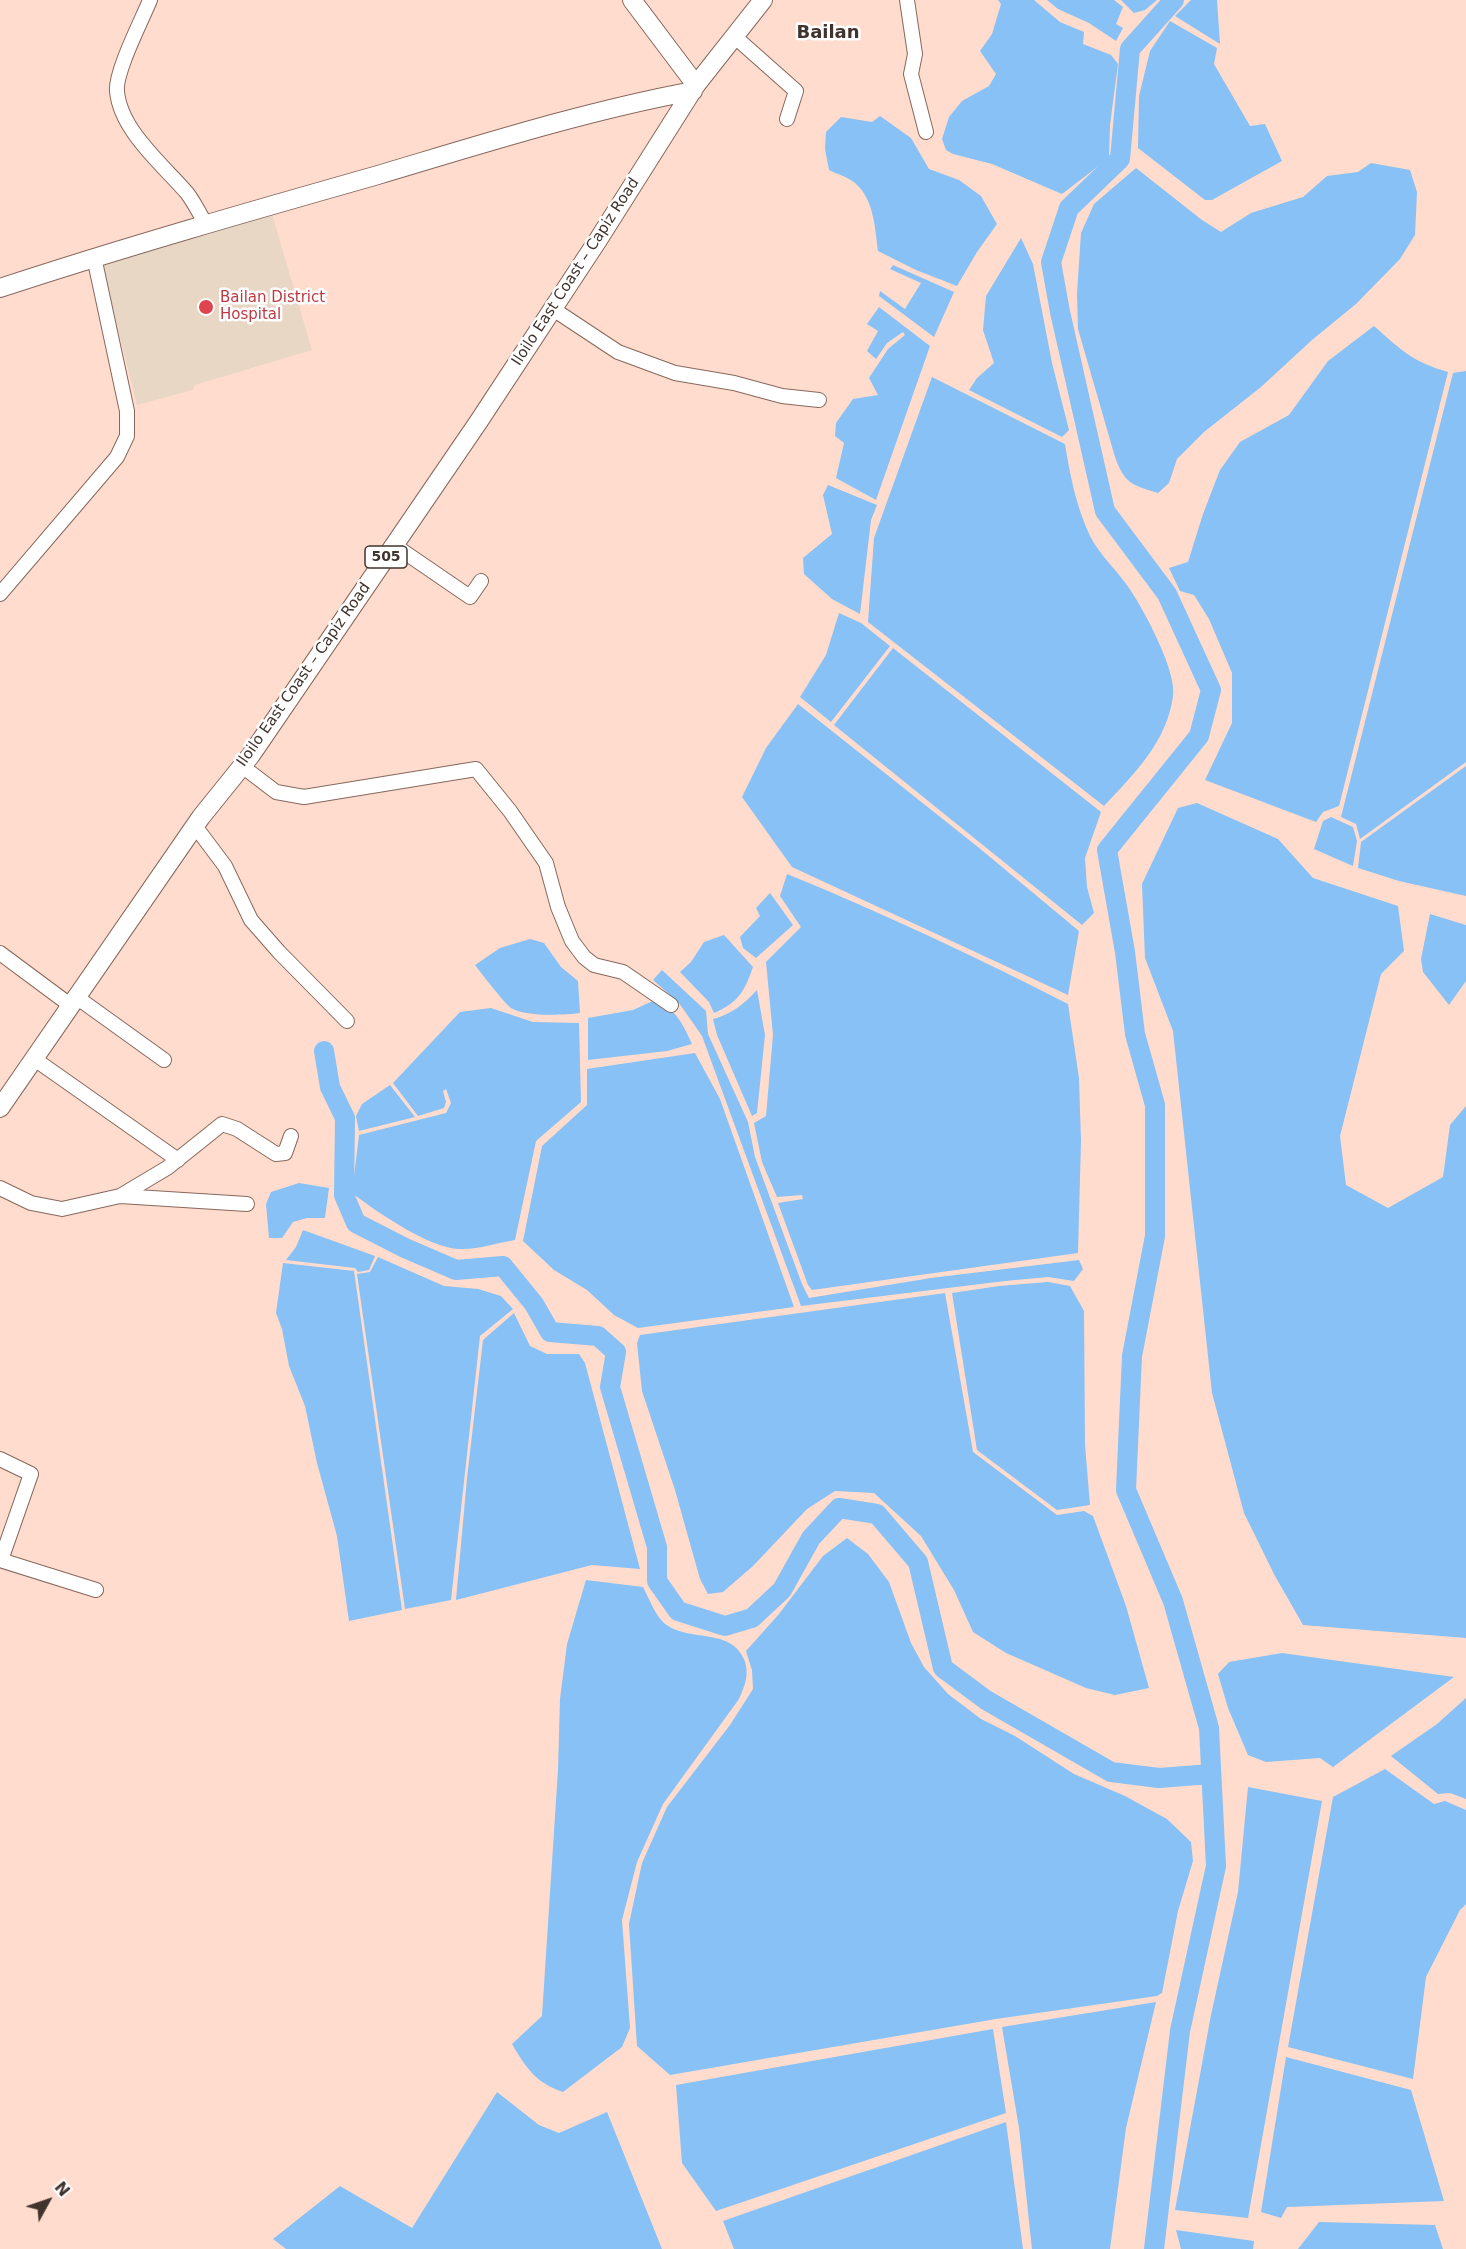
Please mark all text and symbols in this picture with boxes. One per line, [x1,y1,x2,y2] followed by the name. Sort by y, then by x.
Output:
[796,22,860,44] district label: Bailan
[508,175,644,369] street label: Iloilo East Coast – Capiz Road
[220,289,325,324] place label: Bailan District Hospital
[197,298,215,316] marker: Bailan District Hospital
[365,546,407,568] road number: 505
[233,580,375,770] street label: Iloilo East Coast – Capiz Road
[18,2171,78,2231] north arrow
[51,2178,74,2200] text: N

